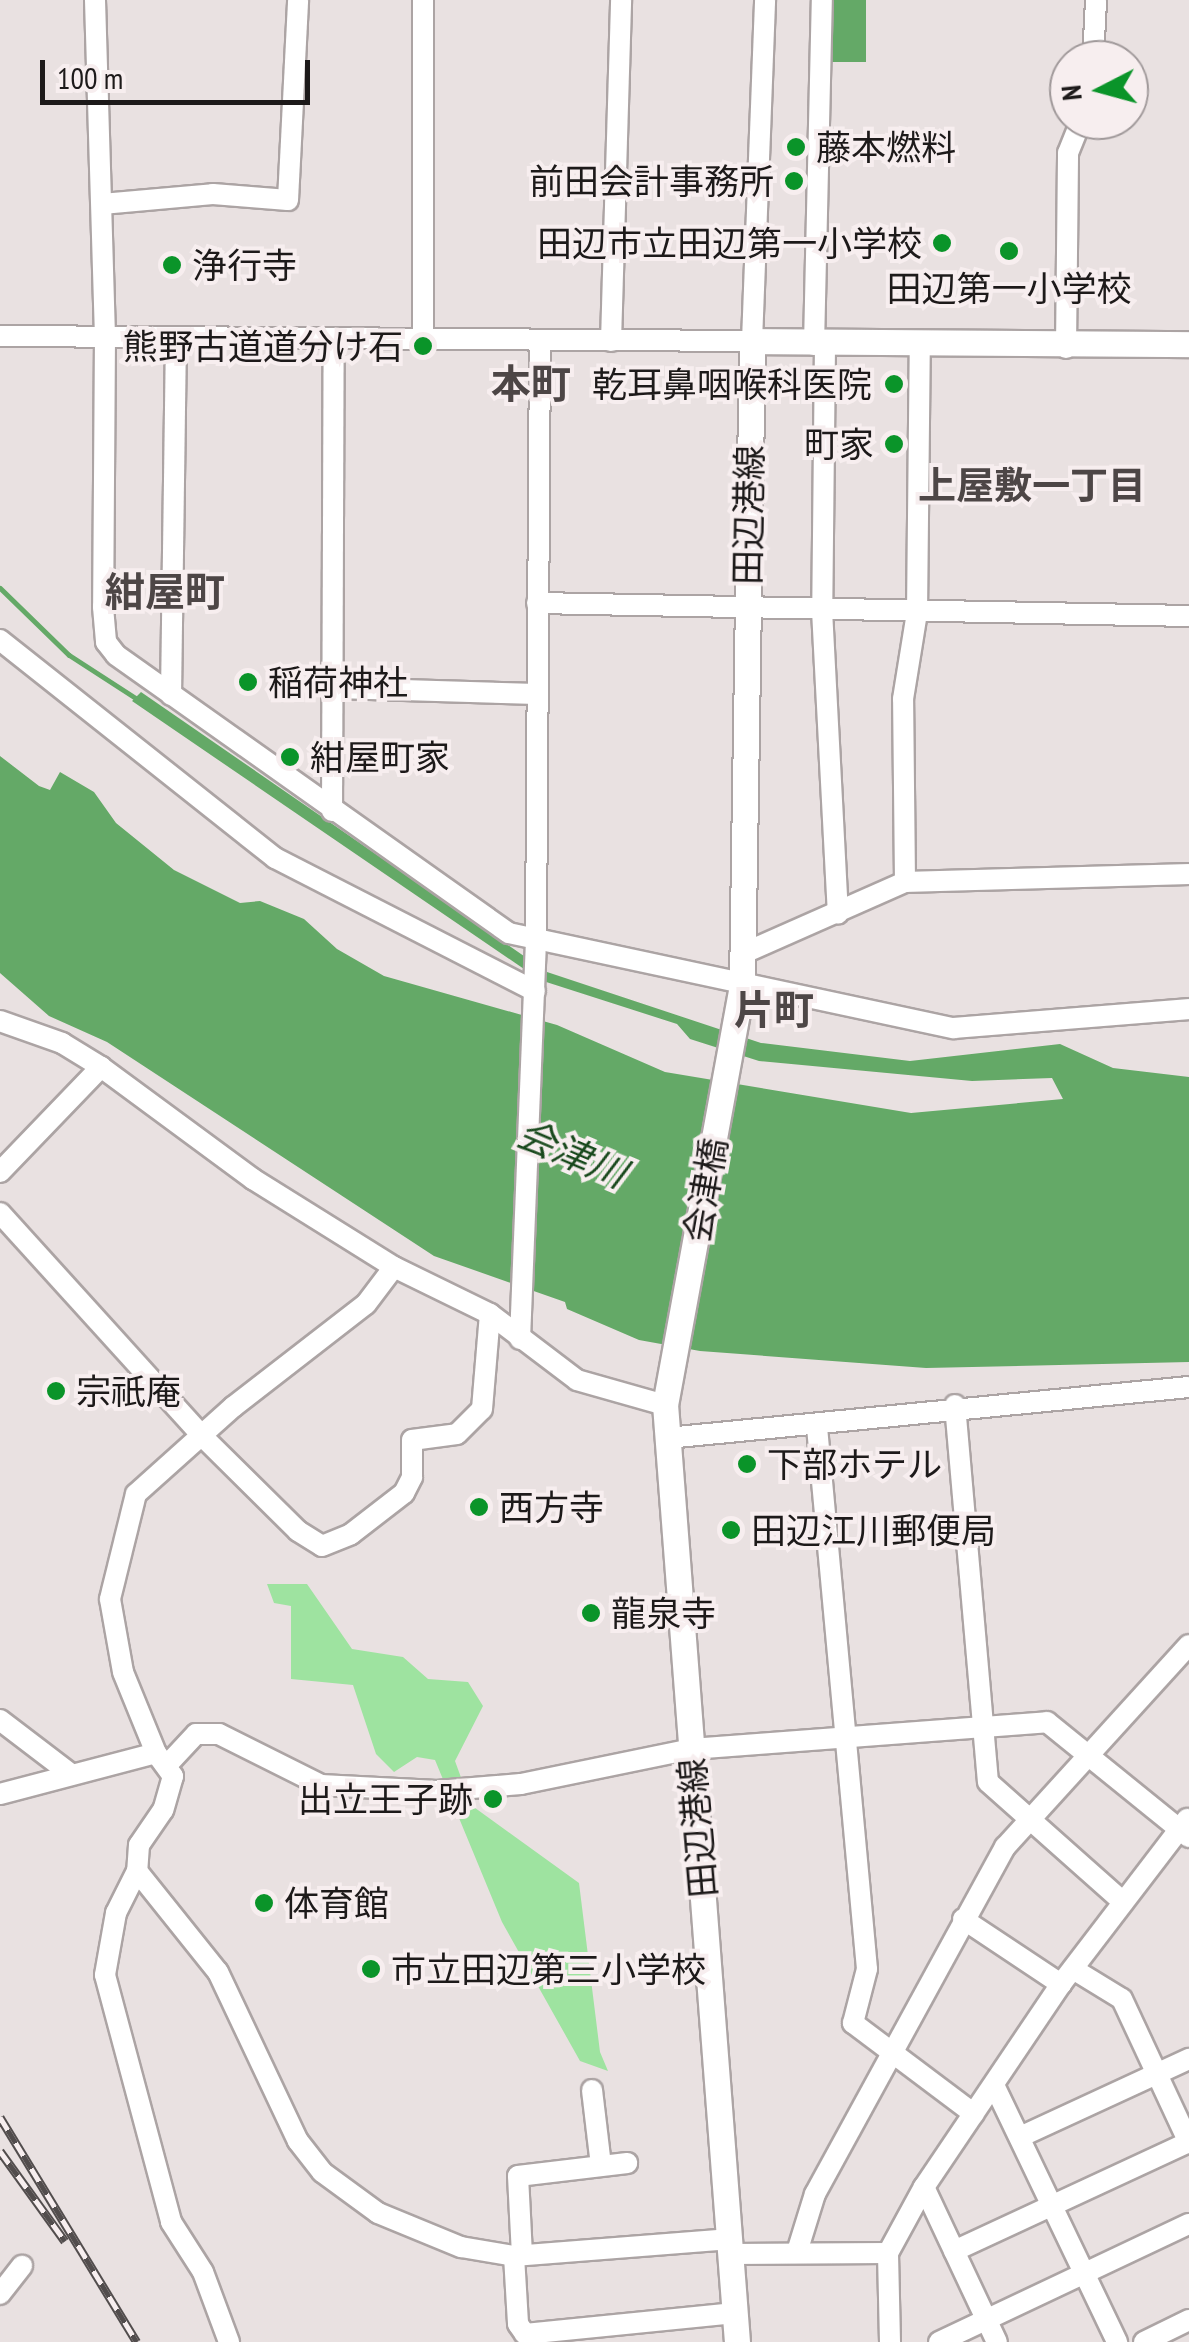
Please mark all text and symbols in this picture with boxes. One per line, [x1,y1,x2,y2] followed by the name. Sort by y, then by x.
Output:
[45,40,315,102] scale bar
[1049,40,1149,140] north arrow
[57,58,123,97] text: 100 m
[1051,84,1090,102] text: N
[816,126,956,168] place label: 藤本燃料
[785,136,807,158] marker: 藤本燃料
[529,160,774,202] place label: 前田会計事務所
[783,170,805,192] marker: 前田会計事務所
[537,222,922,264] place label: 田辺市立田辺第一小学校
[931,232,953,254] marker: 田辺市立田辺第一小学校
[998,240,1020,262] marker: 田辺第一小学校
[192,244,297,286] place label: 浄行寺
[161,254,183,276] marker: 浄行寺
[887,267,1131,309] place label: 田辺第一小学校
[123,325,403,367] place label: 熊野古道道分け石
[412,335,434,357] marker: 熊野古道道分け石
[491,359,571,407] district label: 本町
[592,363,872,405] place label: 乾耳鼻咽喉科医院
[881,371,907,397] marker: 乾耳鼻咽喉科医院
[804,423,874,465] place label: 町家
[883,433,905,455] marker: 町家
[726,445,770,585] street label: 田辺港線
[918,462,1146,508] district label: 上屋敷一丁目
[105,567,225,615] district label: 紺屋町
[268,661,408,703] place label: 稲荷神社
[237,671,259,693] marker: 稲荷神社
[310,736,450,778] place label: 紺屋町家
[279,746,301,768] marker: 紺屋町家
[734,985,814,1033] district label: 片町
[511,1110,633,1196] water label: 会津川
[675,1135,735,1245] street label: 会津橋
[76,1370,181,1412] place label: 宗祇庵
[45,1380,67,1402] marker: 宗祇庵
[767,1443,942,1485] place label: 下部ホテル
[736,1453,758,1475] marker: 下部ホテル
[499,1486,604,1528] place label: 西方寺
[468,1496,490,1518] marker: 西方寺
[751,1509,996,1551] place label: 田辺江川郵便局
[720,1519,742,1541] marker: 田辺江川郵便局
[611,1592,716,1634] place label: 龍泉寺
[580,1602,602,1624] marker: 龍泉寺
[670,1756,724,1900] street label: 田辺港線
[298,1778,473,1820] place label: 出立王子跡
[482,1788,504,1810] marker: 出立王子跡
[284,1882,389,1924] place label: 体育館
[253,1892,275,1914] marker: 体育館
[391,1948,706,1990] place label: 市立田辺第三小学校
[360,1958,382,1980] marker: 市立田辺第三小学校

